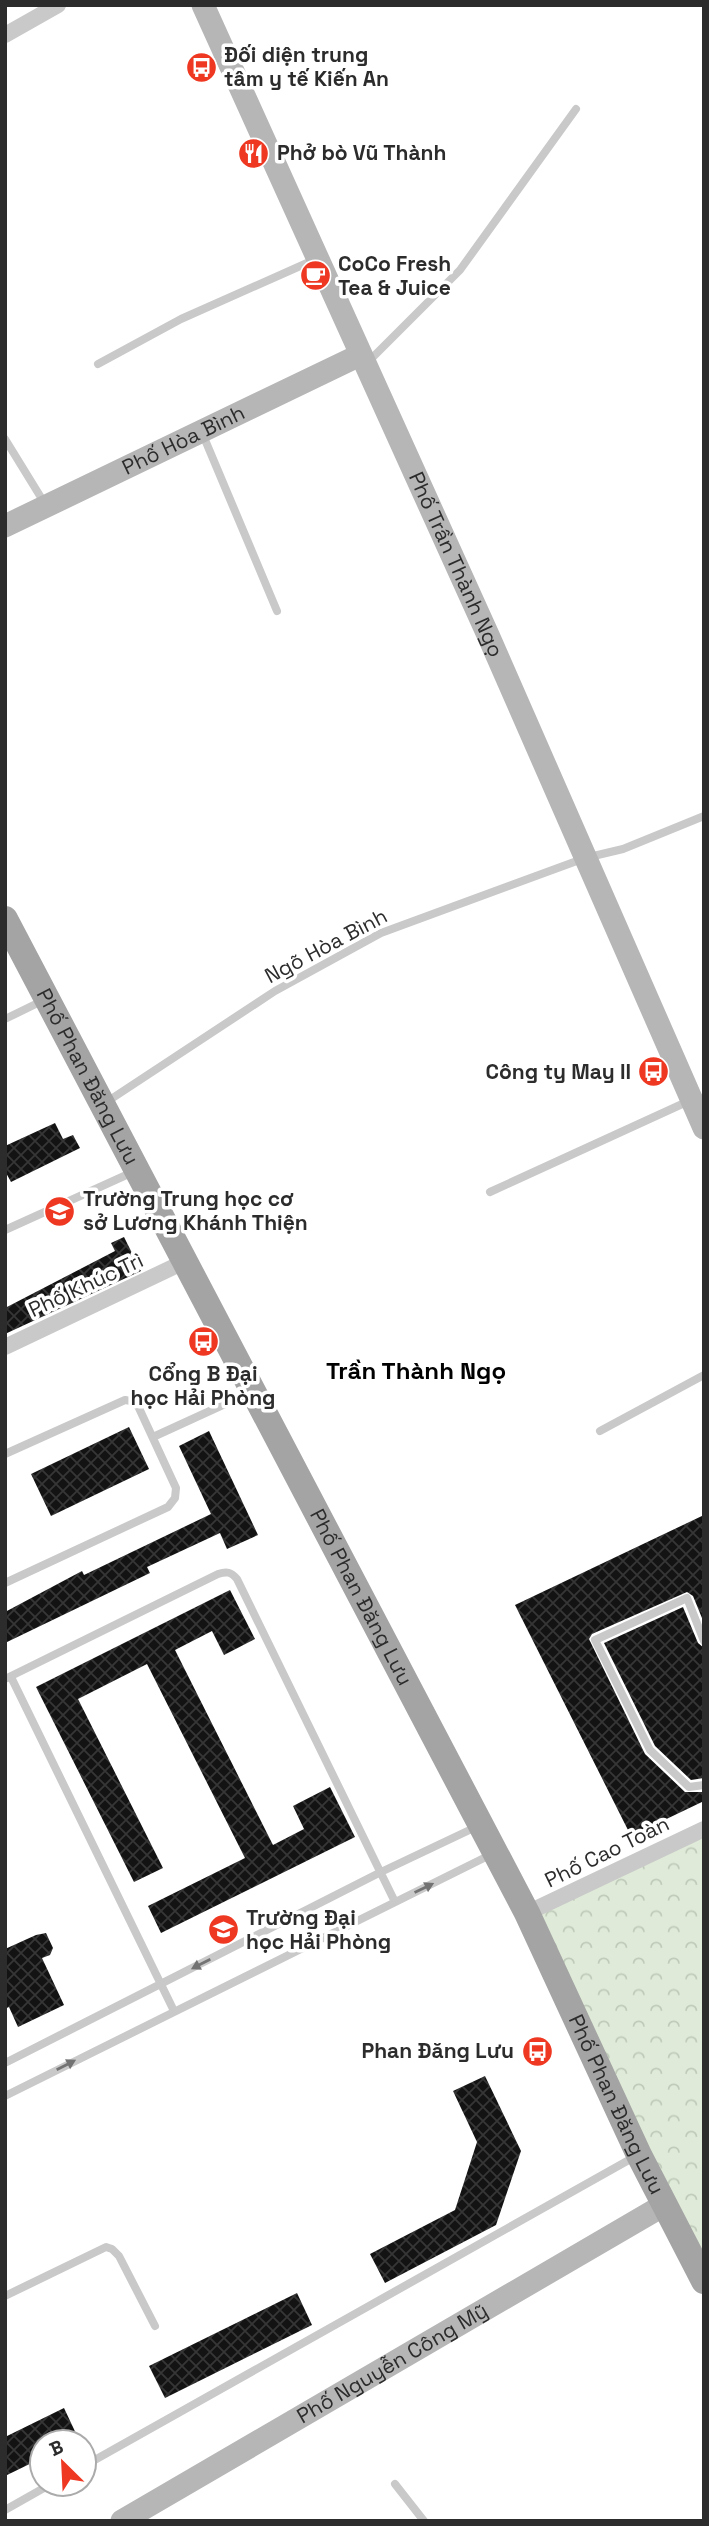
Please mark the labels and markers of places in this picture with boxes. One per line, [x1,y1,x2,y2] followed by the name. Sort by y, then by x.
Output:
[224,41,389,92] place label: Đối diện trung tâm y tế Kiến An
[184,50,218,84] bus stop icon: Đối diện trung tâm y tế Kiến An
[237,136,271,170] restaurant icon: Phở bò Vũ Thành
[277,139,446,166] place label: Phở bò Vũ Thành
[338,250,451,301] place label: CoCo Fresh Tea & Juice
[298,259,332,293] cafe icon: CoCo Fresh Tea & Juice
[637,1055,671,1089] bus stop icon: Công ty May II
[485,1058,631,1085] place label: Công ty May II
[83,1185,308,1236] place label: Trường Trung học cơ sở Lương Khánh Thiện
[43,1194,77,1228] school or university icon: Trường Trung học cơ sở Lương Khánh Thiện
[186,1325,220,1359] bus stop icon: Cổng B Đại học Hải Phòng
[130,1360,276,1411] place label: Cổng B Đại học Hải Phòng
[246,1904,391,1955] place label: Trường Đại học Hải Phòng
[206,1913,240,1947] school or university icon: Trường Đại học Hải Phòng
[520,2034,554,2068] bus stop icon: Phan Đăng Lưu
[361,2037,514,2064] place label: Phan Đăng Lưu

